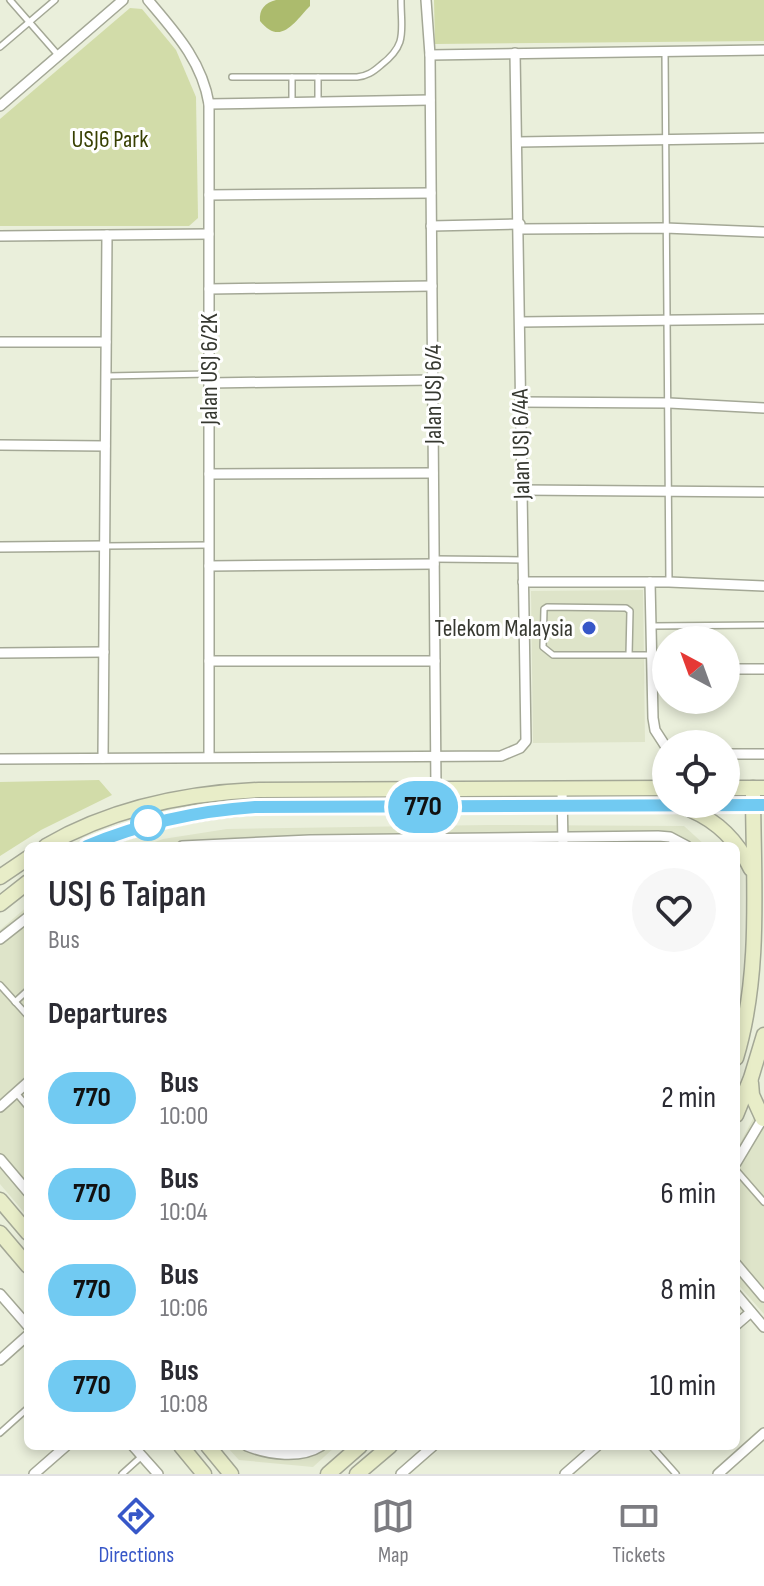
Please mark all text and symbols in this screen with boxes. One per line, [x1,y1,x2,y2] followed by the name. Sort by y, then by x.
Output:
[72,125,148,154] park label: USJ6 Park
[195,313,224,426] street label: Jalan USJ 6/2K
[419,344,448,445] street label: Jalan USJ 6/4
[506,388,536,500] street label: Jalan USJ 6/4A
[434,614,573,643] place label: Telekom Malaysia
[580,619,598,637] marker: Telekom Malaysia
[652,626,740,714] north arrow
[652,626,740,818] map controls
[652,730,740,818] button: locate
[377,781,469,833] line badge: 770
[404,790,442,823] text: 770
[131,806,165,840] unlabelled marker
[632,868,716,952] button: heart
[48,872,206,917] text: USJ 6 Taipan
[48,925,80,956] text: Bus
[48,996,168,1032] text: Departures
[160,1065,199,1101] text: Bus
[661,1080,716,1116] text: 2 min
[73,1081,111,1114] text: 770
[160,1101,208,1132] text: 10:00
[160,1161,199,1197] text: Bus
[660,1176,716,1212] text: 6 min
[73,1177,111,1210] text: 770
[160,1197,208,1228] text: 10:04
[160,1257,199,1293] text: Bus
[660,1272,716,1308] text: 8 min
[73,1273,111,1306] text: 770
[160,1293,208,1324] text: 10:06
[160,1353,199,1389] text: Bus
[650,1368,716,1404] text: 10 min
[73,1369,111,1402] text: 770
[160,1389,208,1420] text: 10:08
[99,1494,174,1569] tab: Directions
[371,1494,415,1569] tab: Map
[612,1494,665,1569] tab: Tickets

